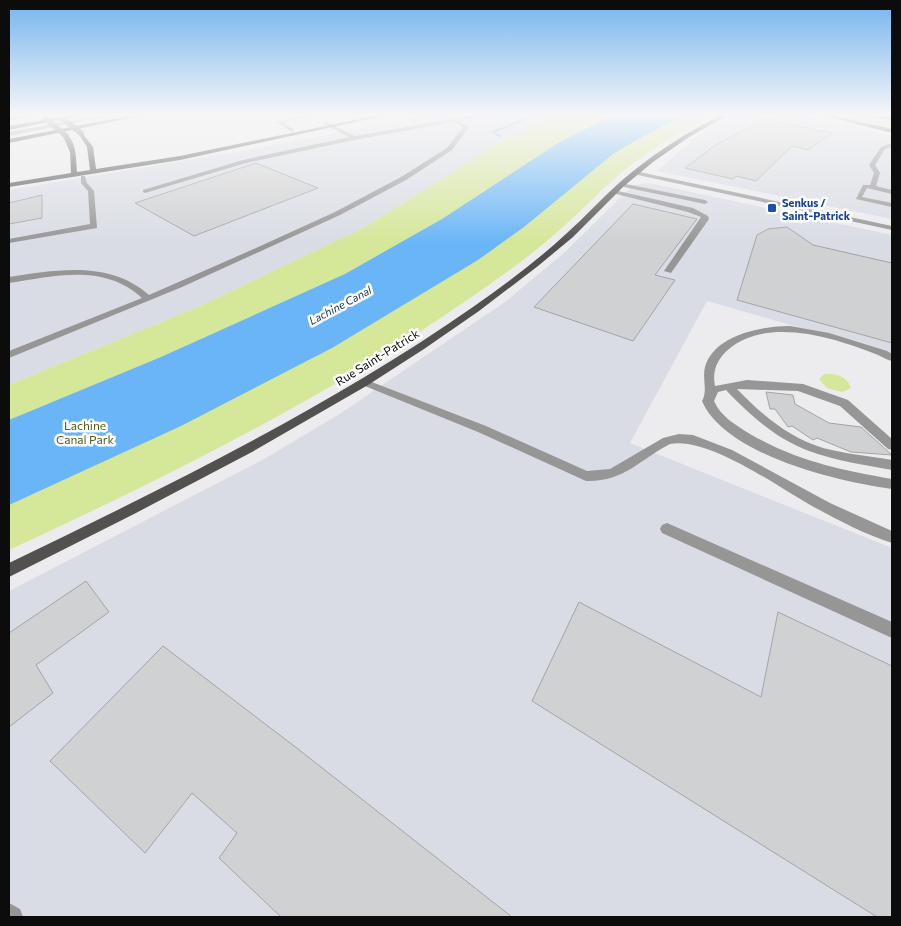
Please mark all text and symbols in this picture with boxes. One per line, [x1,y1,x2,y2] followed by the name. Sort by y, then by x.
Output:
[782,196,851,222] place label: Senkus / Saint-Patrick
[766,202,778,214] marker: Senkus / Saint-Patrick
[306,283,374,327] water label: Lachine Canal
[333,325,422,388] street label: Rue Saint-Patrick
[56,418,115,446] park label: Lachine Canal Park

